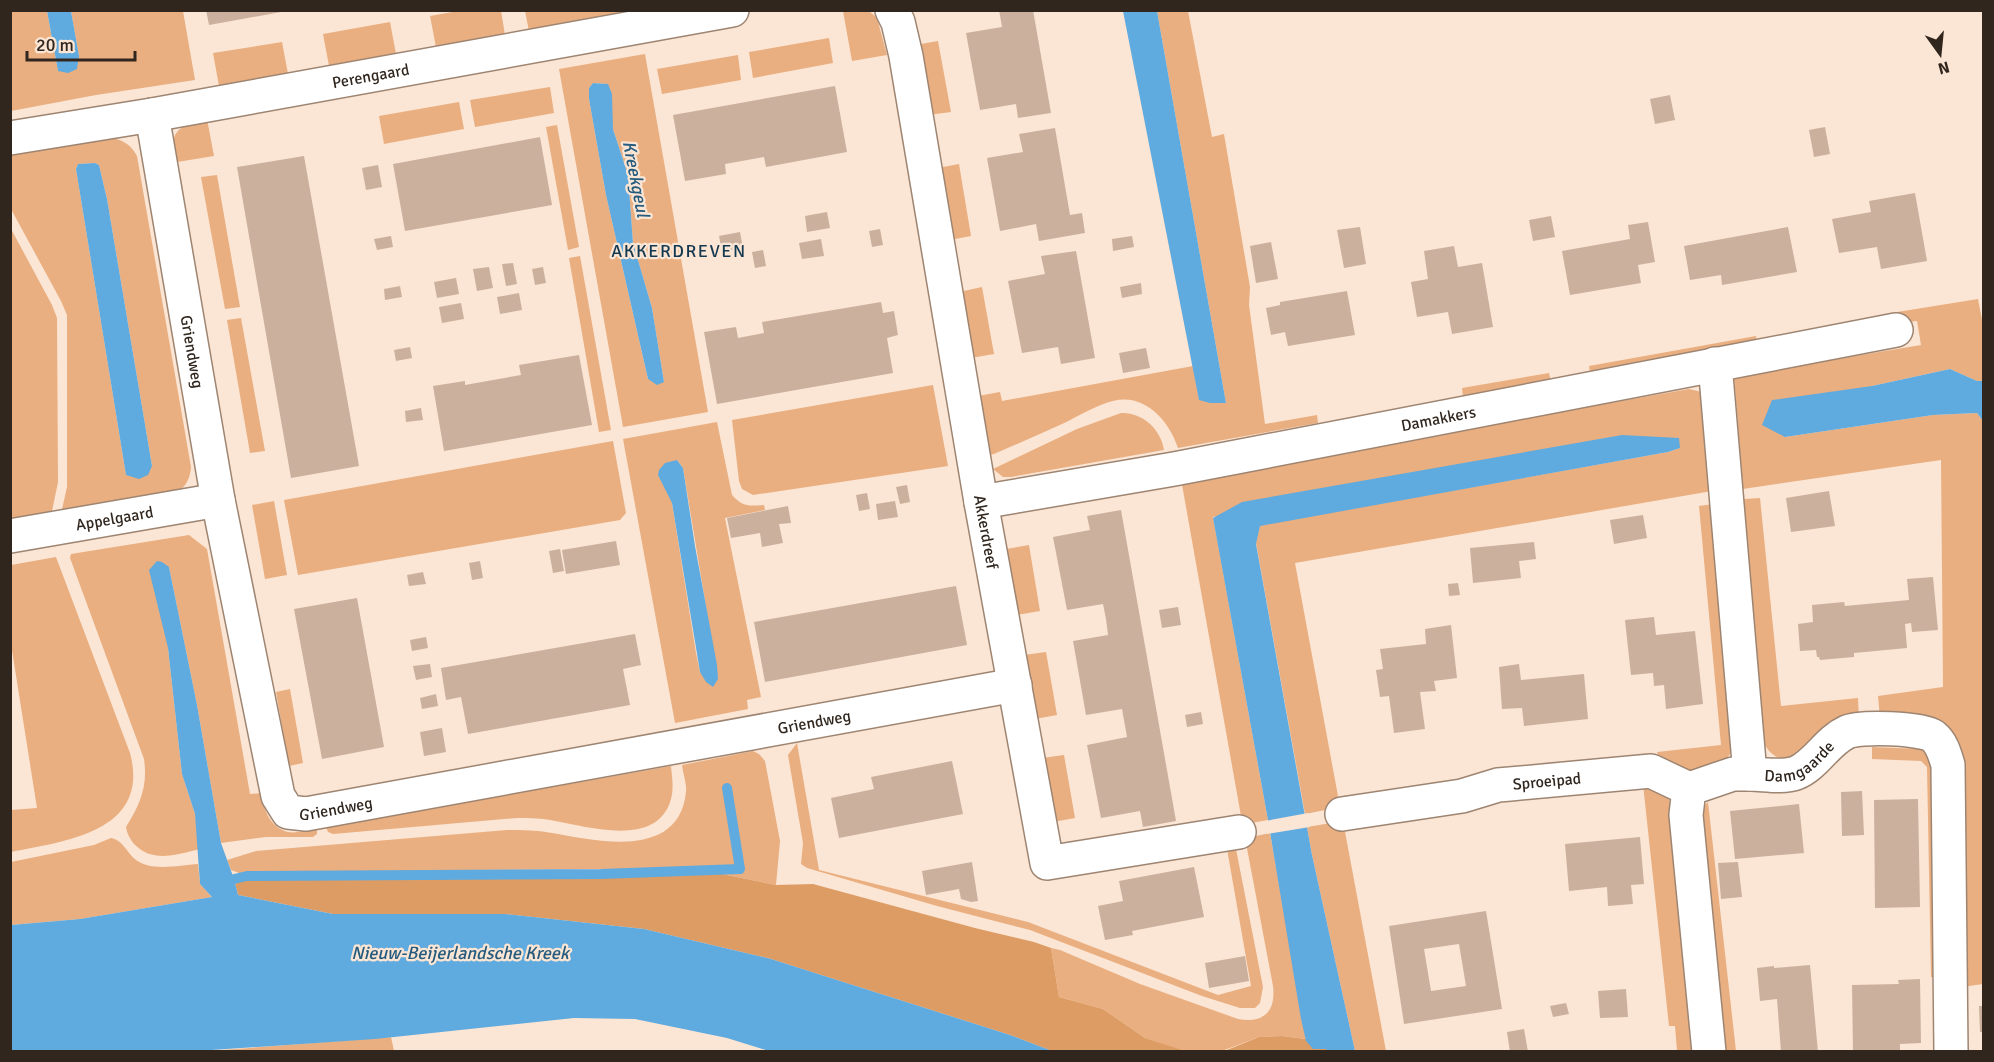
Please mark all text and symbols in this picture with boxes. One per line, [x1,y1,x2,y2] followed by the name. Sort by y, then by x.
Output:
[27,24,135,62] scale bar
[1910,24,1970,84] north arrow
[36,34,74,56] text: 20 m
[1936,56,1952,79] text: N
[331,60,411,93] street label: Perengaard
[618,139,655,221] water label: Kreekgeul
[611,240,747,262] district label: AKKERDREVEN
[175,314,208,390] street label: Griendweg
[1399,402,1478,436] street label: Damakkers
[969,494,1002,571] street label: Akkerdreef
[74,502,155,535] street label: Appelgaard
[776,706,852,739] street label: Griendweg
[1764,737,1839,787] street label: Damgaarde
[1512,768,1582,795] street label: Sproeipad
[298,793,374,825] street label: Griendweg
[351,942,571,964] water label: Nieuw-Beijerlandsche Kreek

